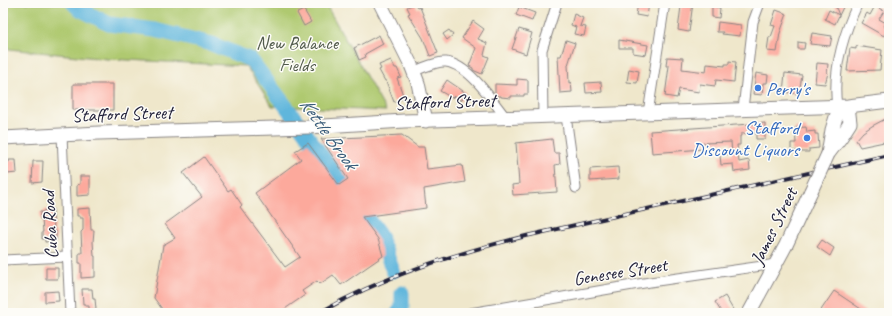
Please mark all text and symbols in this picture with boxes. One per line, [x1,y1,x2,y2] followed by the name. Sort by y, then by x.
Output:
[256,31,340,77] park label: New Balance Fields
[766,77,812,101] place label: Perry's
[753,83,763,93] marker: Perry's
[394,88,498,116] street label: Stafford Street
[294,93,365,177] water label: Kettle Brook
[71,100,175,128] street label: Stafford Street
[692,116,802,162] place label: Stafford Discount Liquors
[802,133,812,143] marker: Stafford Discount Liquors
[745,182,804,270] street label: James Street
[36,187,64,260] street label: Cuba Road
[572,252,670,291] street label: Genesee Street

